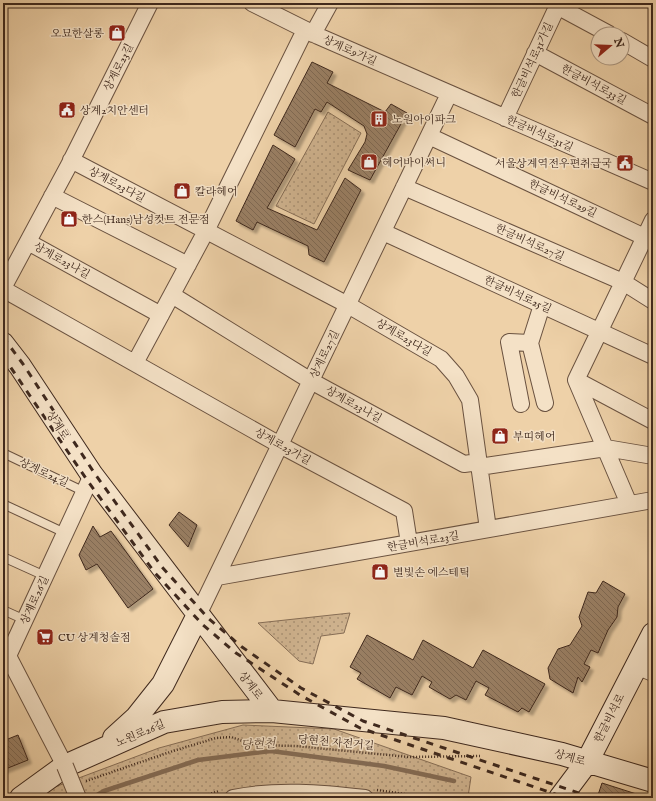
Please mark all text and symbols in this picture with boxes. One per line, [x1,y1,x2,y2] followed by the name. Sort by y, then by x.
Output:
[509,20,557,101] street label: 한글비석로31가길
[107,23,127,43] shop icon: 오묘한살롱
[590,26,630,66] north arrow
[51,27,104,41] place label: 오묘한살롱
[320,33,379,69] street label: 상계로9가길
[610,35,627,50] text: N
[101,41,137,94] street label: 상계로23길
[558,62,629,108] street label: 한글비석로33길
[57,100,77,120] public building icon: 상계2치안센터
[80,104,149,118] place label: 상계2치안센터
[369,109,389,129] building icon: 노원아이파크
[392,113,456,127] place label: 노원아이파크
[504,113,575,155] street label: 한글비석로31길
[359,152,379,172] shop icon: 헤어바이써니
[615,153,635,173] public building icon: 서울상계역전우편취급국
[382,156,446,170] place label: 헤어바이써니
[495,157,612,171] place label: 서울상계역전우편취급국
[86,164,147,206] street label: 상계로23다길
[526,177,599,221] street label: 한글비석로29길
[172,181,192,201] shop icon: 칼라헤어
[195,185,238,199] place label: 칼라헤어
[59,209,79,229] shop icon: 한스(Hans)남성컷트 전문점
[82,213,210,227] place label: 한스(Hans)남성컷트 전문점
[493,221,566,264] street label: 한글비석로27길
[31,240,92,282] street label: 상계로23나길
[482,273,554,317] street label: 한글비석로25길
[373,316,434,360] street label: 상계로23다길
[307,328,343,381] street label: 상계로27길
[323,384,384,426] street label: 상계로23나길
[43,408,72,443] street label: 상계로
[252,426,313,468] street label: 상계로23가길
[490,426,510,446] shop icon: 부띠헤어
[513,430,556,444] place label: 부띠헤어
[17,455,71,490] street label: 상계로24길
[386,529,460,555] street label: 한글비석로23길
[370,562,390,582] shop icon: 별빛손 에스테틱
[393,566,470,580] place label: 별빛손 에스테틱
[18,574,52,627] street label: 상계로26길
[35,627,55,647] supermarket icon: CU 상계청솔점
[58,631,131,645] place label: CU 상계청솔점
[235,669,266,703] street label: 상계로
[592,691,628,745] street label: 한글비석로
[114,717,167,751] street label: 노원로26길
[297,733,375,753] street label: 당현천 자전거길
[240,736,277,753] water label: 당현천
[552,747,587,769] street label: 상계로

